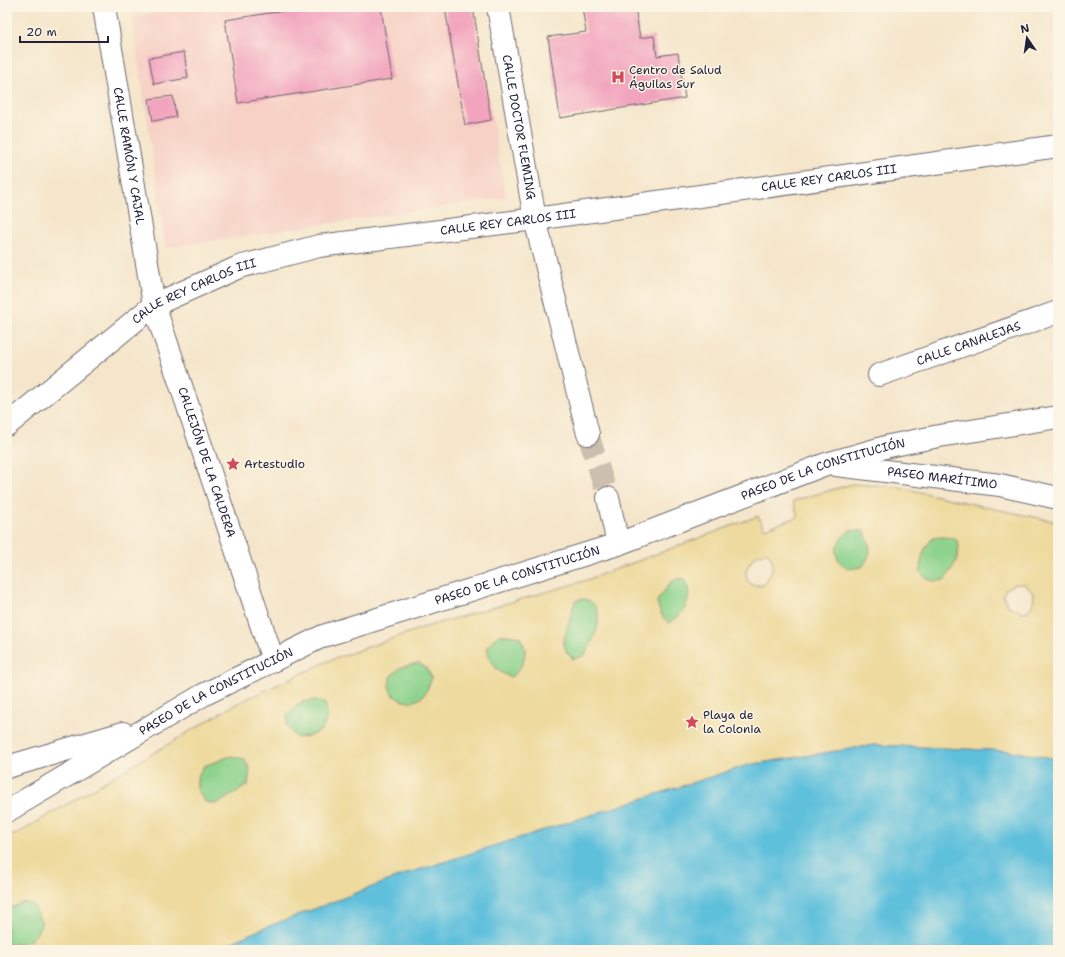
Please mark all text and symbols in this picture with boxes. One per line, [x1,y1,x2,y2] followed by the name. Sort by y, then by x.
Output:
[20,18,108,44] scale bar
[1007,18,1047,58] north arrow
[1019,20,1031,37] text: N
[26,24,57,40] text: 20 m
[498,53,539,201] street label: CALLE DOCTOR FLEMING
[629,62,722,92] place label: Centro de Salud Águilas Sur
[610,69,626,85] hospital icon: Centro de Salud Águilas Sur
[110,86,148,226] street label: CALLE RAMÓN Y CAJAL
[760,161,898,195] street label: CALLE REY CARLOS III
[439,205,577,239] street label: CALLE REY CARLOS III
[129,255,258,328] street label: CALLE REY CARLOS III
[914,318,1023,369] street label: CALLE CANALEJAS
[174,385,239,540] street label: CALLEJÓN DE LA CALDERA
[739,435,907,504] street label: PASEO DE LA CONSTITUCIÓN
[225,456,241,472] place icon: Artestudio
[244,456,305,472] place label: Artestudio
[886,463,998,493] street label: PASEO MARÍTIMO
[433,542,602,609] street label: PASEO DE LA CONSTITUCIÓN
[136,644,296,739] street label: PASEO DE LA CONSTITUCIÓN
[703,707,762,737] place label: Playa de la Colonia
[684,714,700,730] place icon: Playa de la Colonia

